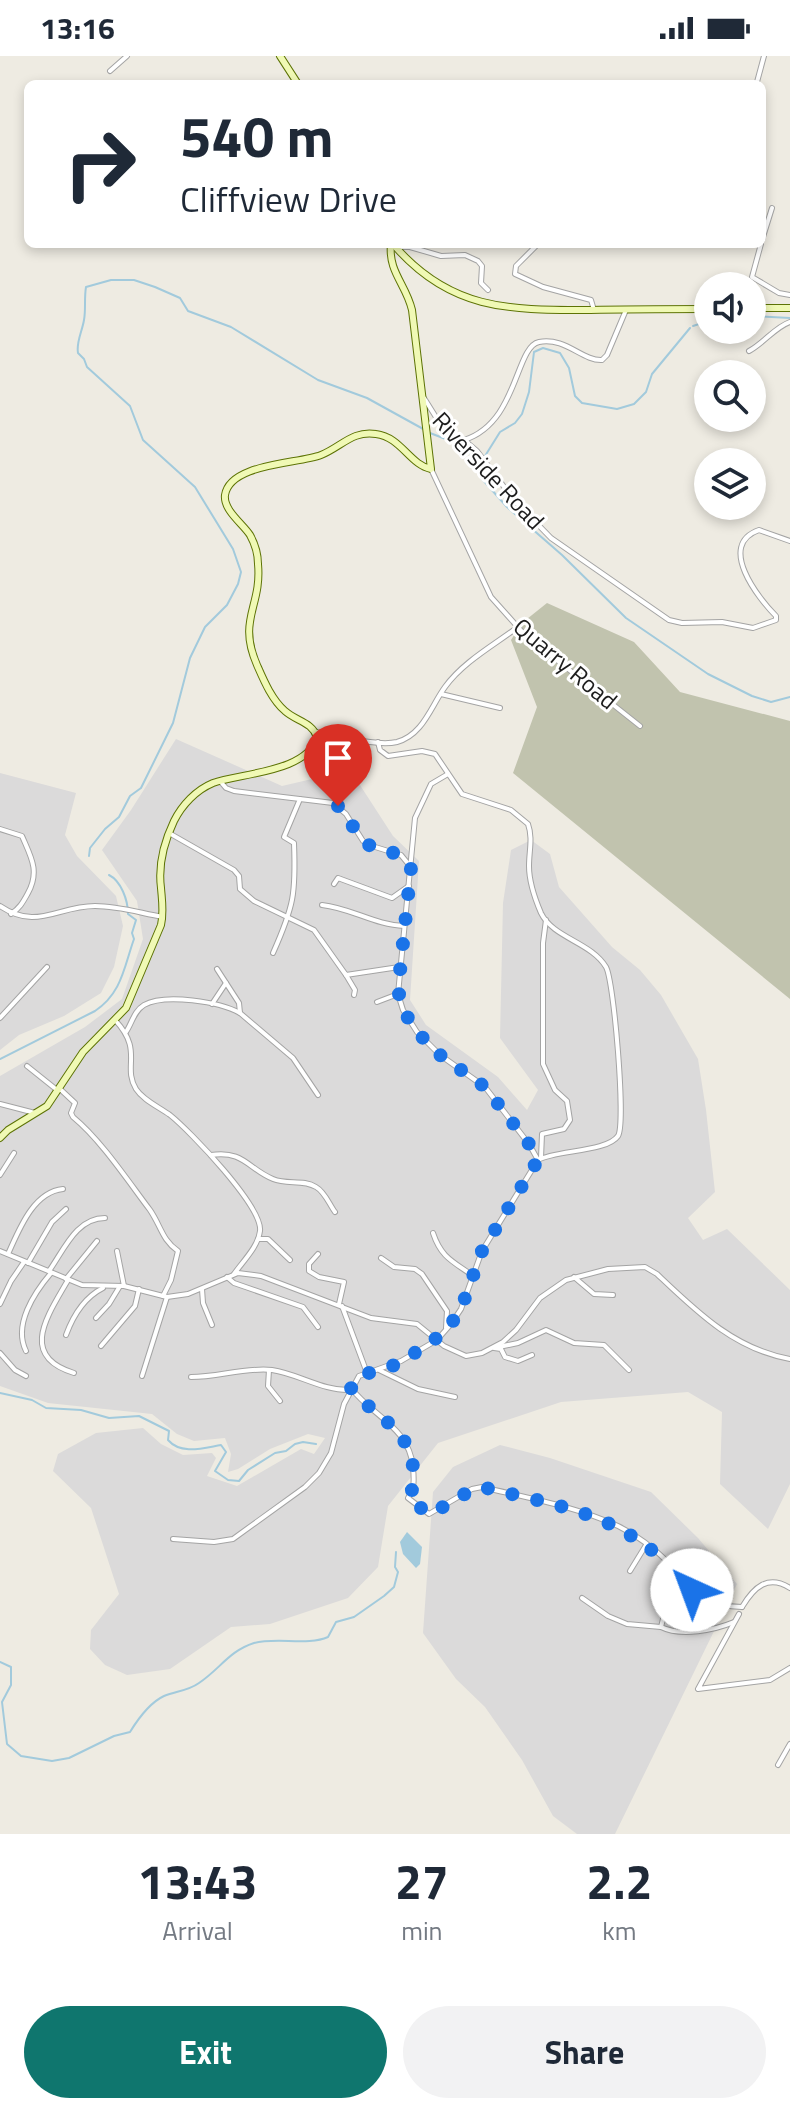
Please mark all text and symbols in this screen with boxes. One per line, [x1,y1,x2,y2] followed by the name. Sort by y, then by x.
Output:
[40,5,115,51] text: 13:16
[180,94,333,179] text: 540 m
[48,112,152,216] icon: right
[180,171,397,226] text: Cliffview Drive
[694,272,766,520] map controls
[694,272,766,344] button: sound
[694,360,766,432] button: search
[424,403,553,538] street label: Riverside Road
[694,448,766,520] button: layers
[506,609,625,718] street label: Quarry Road
[304,724,372,806] pin
[316,736,360,780] icon: arrive
[650,1548,734,1632] position arrow
[138,1845,257,1918] text: 13:43
[395,1845,449,1918] text: 27
[586,1845,652,1918] text: 2.2
[162,1911,233,1950] text: Arrival
[401,1911,443,1950] text: min
[602,1911,636,1950] text: km
[24,2006,387,2098] button: Exit
[403,2006,766,2098] button: Share

